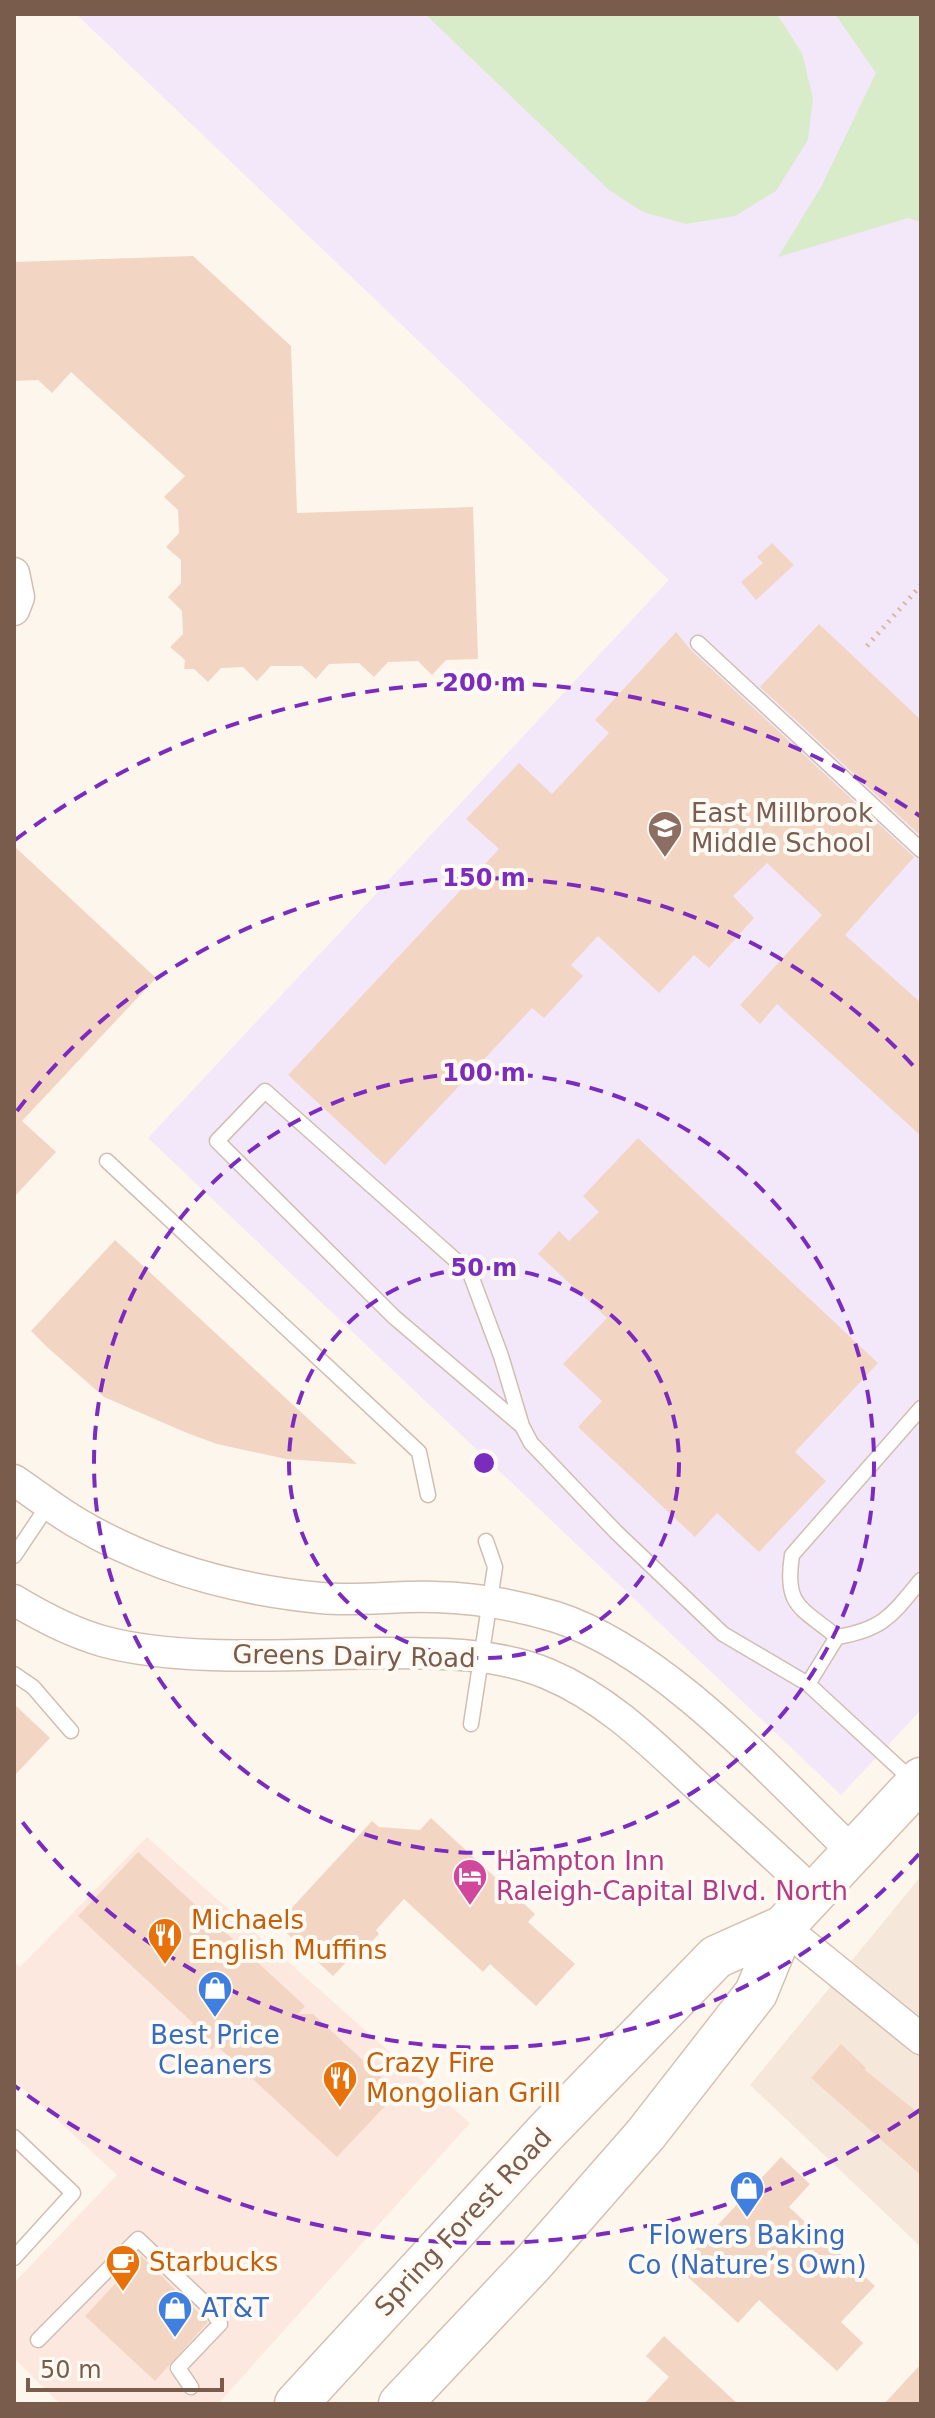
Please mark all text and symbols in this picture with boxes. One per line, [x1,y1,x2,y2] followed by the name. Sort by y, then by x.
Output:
[442,669,526,697] text: 200 m
[691,798,873,858] place label: East Millbrook Middle School
[646,809,684,859] school or university icon: East Millbrook Middle School
[442,864,526,892] text: 150 m
[442,1059,526,1087] text: 100 m
[451,1254,517,1282] text: 50 m
[470,1449,498,1477] centre of rings
[232,1639,476,1673] street label: Greens Dairy Road
[496,1846,848,1906] place label: Hampton Inn Raleigh-Capital Blvd. North
[451,1857,489,1907] hotel icon: Hampton Inn Raleigh-Capital Blvd. North
[191,1905,387,1965] place label: Michaels English Muffins
[146,1916,184,1966] restaurant icon: Michaels English Muffins
[196,1969,234,2019] shop icon: Best Price Cleaners
[150,2020,280,2080] place label: Best Price Cleaners
[366,2048,561,2108] place label: Crazy Fire Mongolian Grill
[321,2059,359,2109] restaurant icon: Crazy Fire Mongolian Grill
[368,2122,558,2322] street label: Spring Forest Road
[728,2169,766,2219] shop icon: Flowers Baking Co (Nature’s Own)
[627,2220,867,2280] place label: Flowers Baking Co (Nature’s Own)
[104,2243,142,2293] cafe icon: Starbucks
[149,2247,278,2277] place label: Starbucks
[156,2289,194,2339] shop icon: AT&T
[201,2293,269,2323] place label: AT&T
[28,2342,222,2392] scale bar
[40,2356,102,2384] text: 50 m

